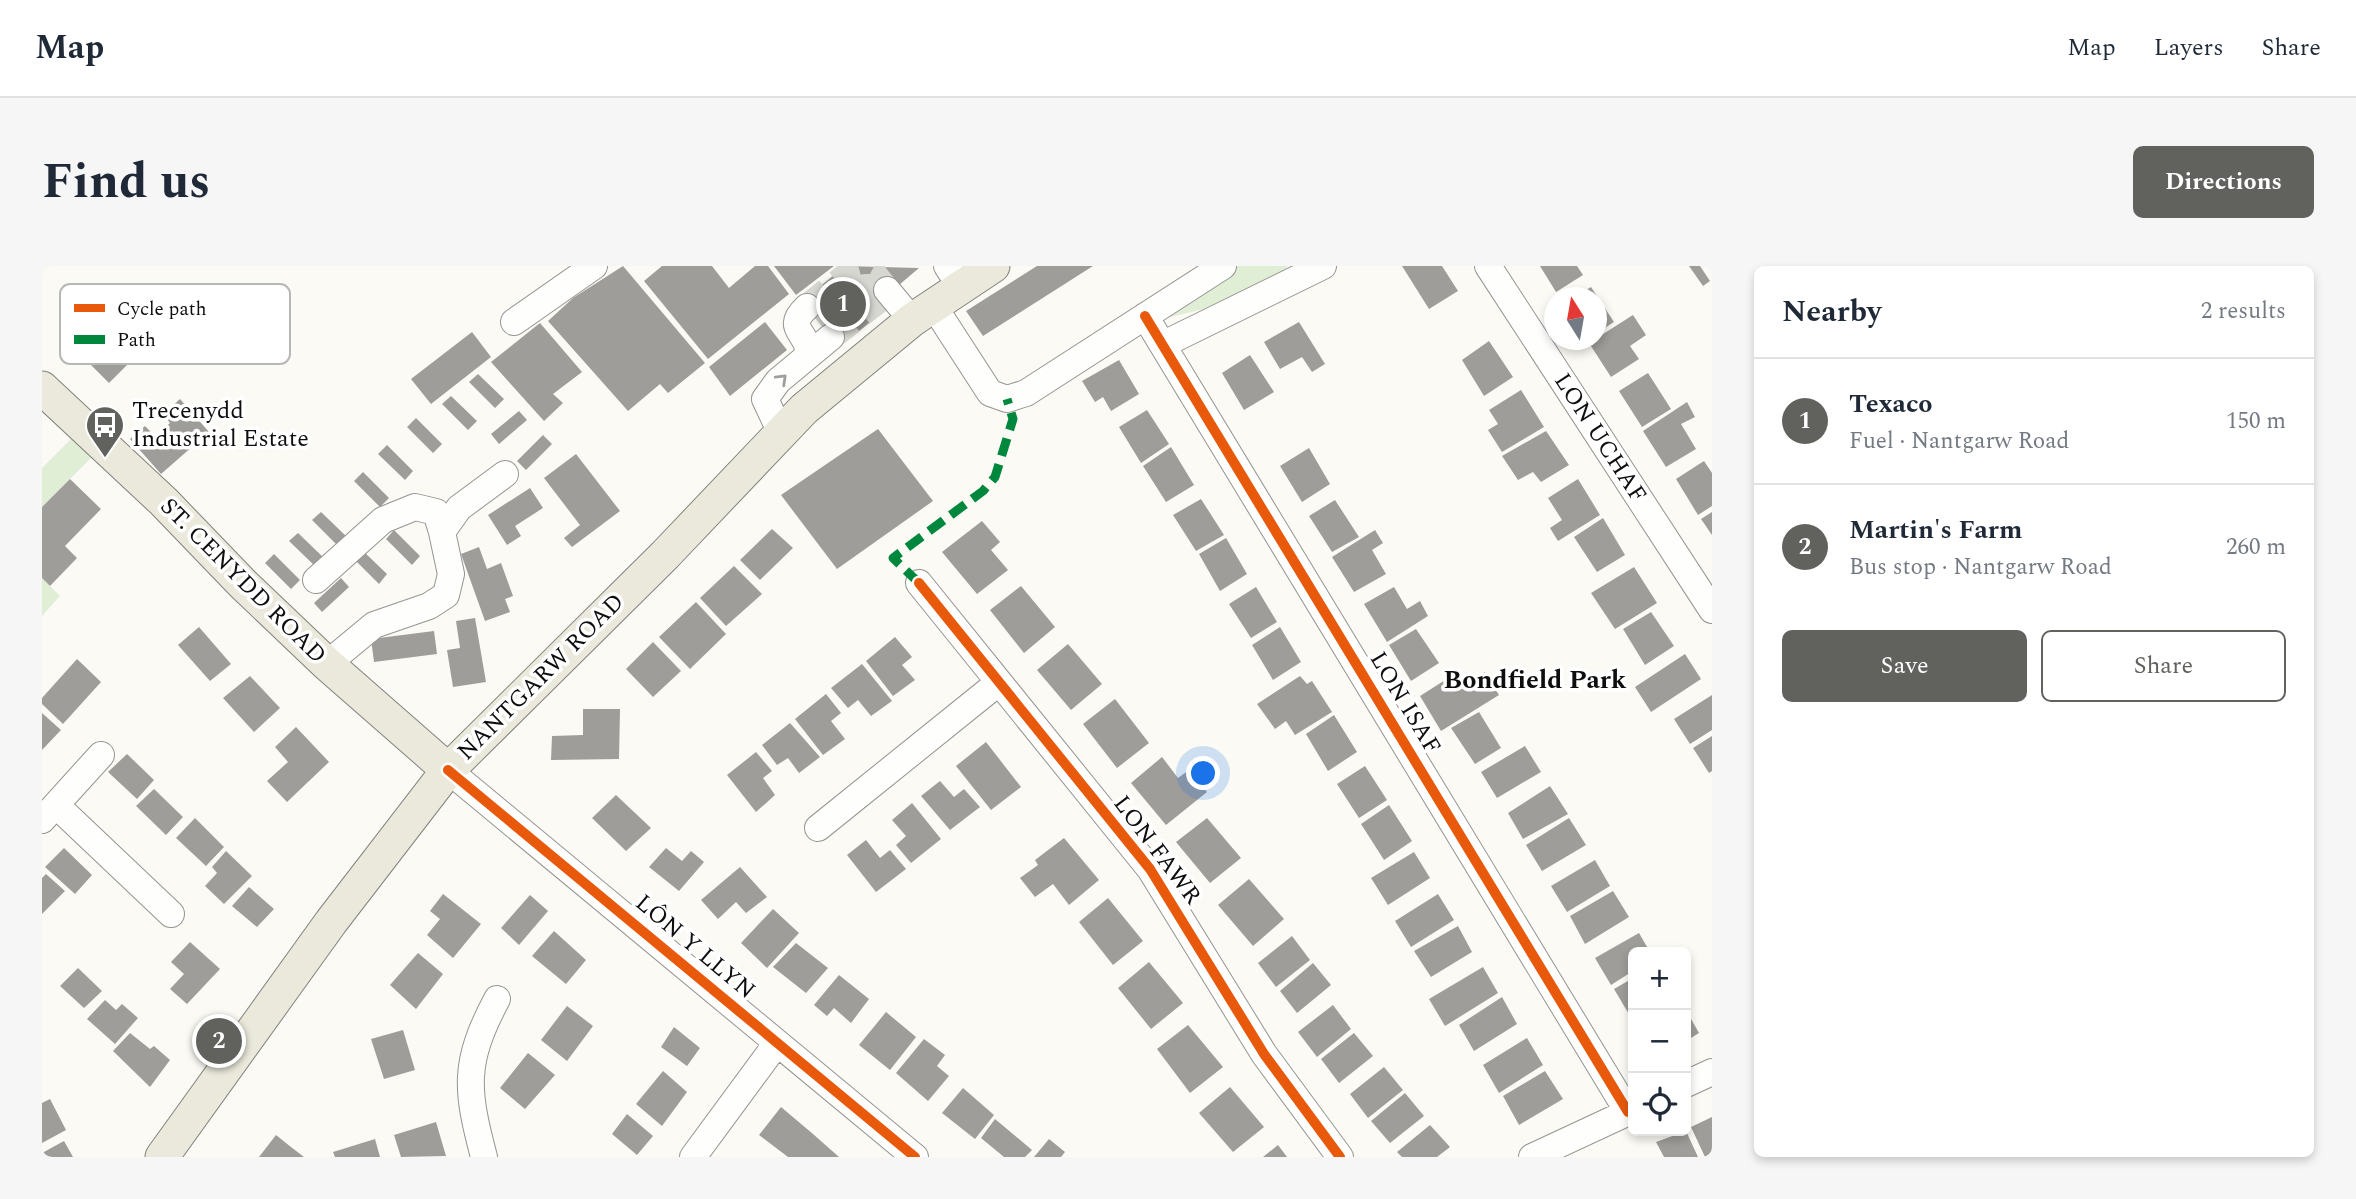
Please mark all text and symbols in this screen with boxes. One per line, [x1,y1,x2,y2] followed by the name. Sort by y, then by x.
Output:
[35,23,104,73] text: Map
[2067,30,2116,66] text: Map
[2154,30,2224,66] text: Layers
[2262,30,2321,66] text: Share
[42,145,210,220] text: Find us
[2133,146,2314,218] button: Directions
[820,278,866,330] pin: 1
[60,284,290,364] legend
[1544,287,1607,350] north arrow
[1782,289,1881,335] text: Nearby
[2201,294,2286,329] text: 2 results
[117,295,207,324] text: Cycle path
[117,326,156,355] text: Path
[1544,366,1656,510] street label: LON UCHAF
[774,374,787,387] one-way arrow
[1849,384,1933,424] text: Texaco
[132,393,309,457] place label: Trecenydd Industrial Estate
[84,404,126,459] bus stop icon: Trecenydd Industrial Estate
[1799,404,1811,439] text: 1
[2226,404,2286,439] text: 150 m
[1849,424,2069,459] text: Fuel · Nantgarw Road
[152,490,334,672] street label: ST. CENYDD ROAD
[1849,510,2022,550] text: Martin's Farm
[1799,530,1811,565] text: 2
[2226,530,2286,565] text: 260 m
[1849,550,2112,585] text: Bus stop · Nantgarw Road
[449,585,633,769] street label: NANTGARW ROAD
[1782,630,2027,702] button: Save
[2041,630,2286,702] button: Share
[1360,645,1450,761] street label: LON ISAF
[1443,660,1627,700] district label: Bondfield Park
[1186,756,1220,790] your location
[1104,788,1210,912] street label: LON FAWR
[627,886,763,1008] street label: LÔN Y LLYN
[1628,947,1691,1136] map controls
[1628,947,1691,1010] button: +
[1628,1010,1691,1073] button: −
[196,1015,242,1067] pin: 2
[1628,1073,1691,1136] button: locate

